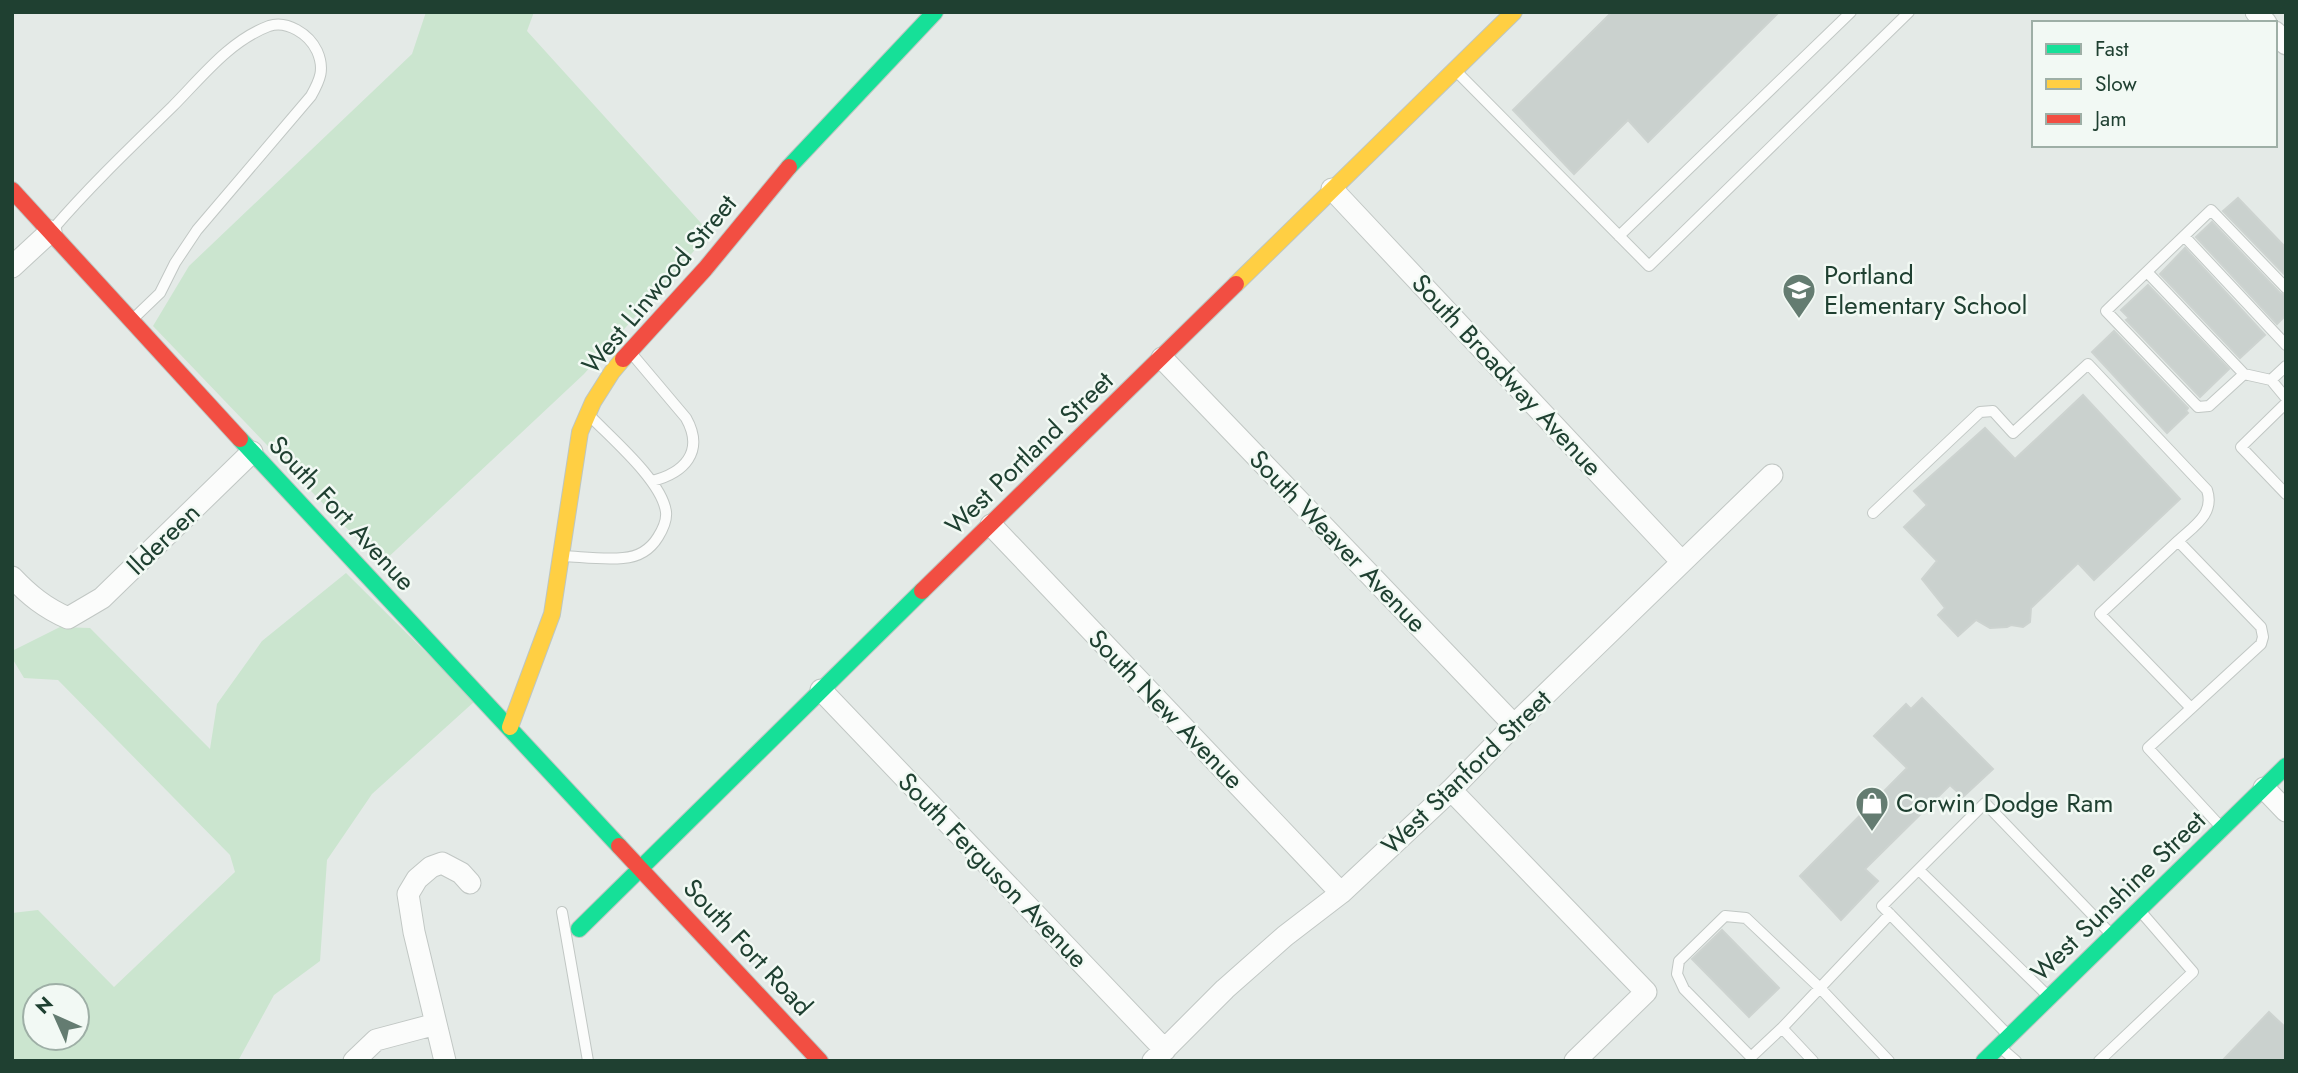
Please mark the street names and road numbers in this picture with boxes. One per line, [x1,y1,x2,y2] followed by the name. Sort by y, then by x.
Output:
[572,185,746,382] street label: West Linwood Street
[1403,265,1611,485] street label: South Broadway Avenue
[936,362,1122,543] street label: West Portland Street
[260,427,424,599] street label: South Fort Avenue
[1241,441,1435,641] street label: South Weaver Avenue
[118,494,208,584] street label: Ildereen
[1080,620,1252,798] street label: South New Avenue
[1372,680,1560,863] street label: West Stanford Street
[889,763,1097,977] street label: South Ferguson Avenue
[2022,802,2215,990] street label: West Sunshine Street
[674,870,822,1024] street label: South Fort Road

